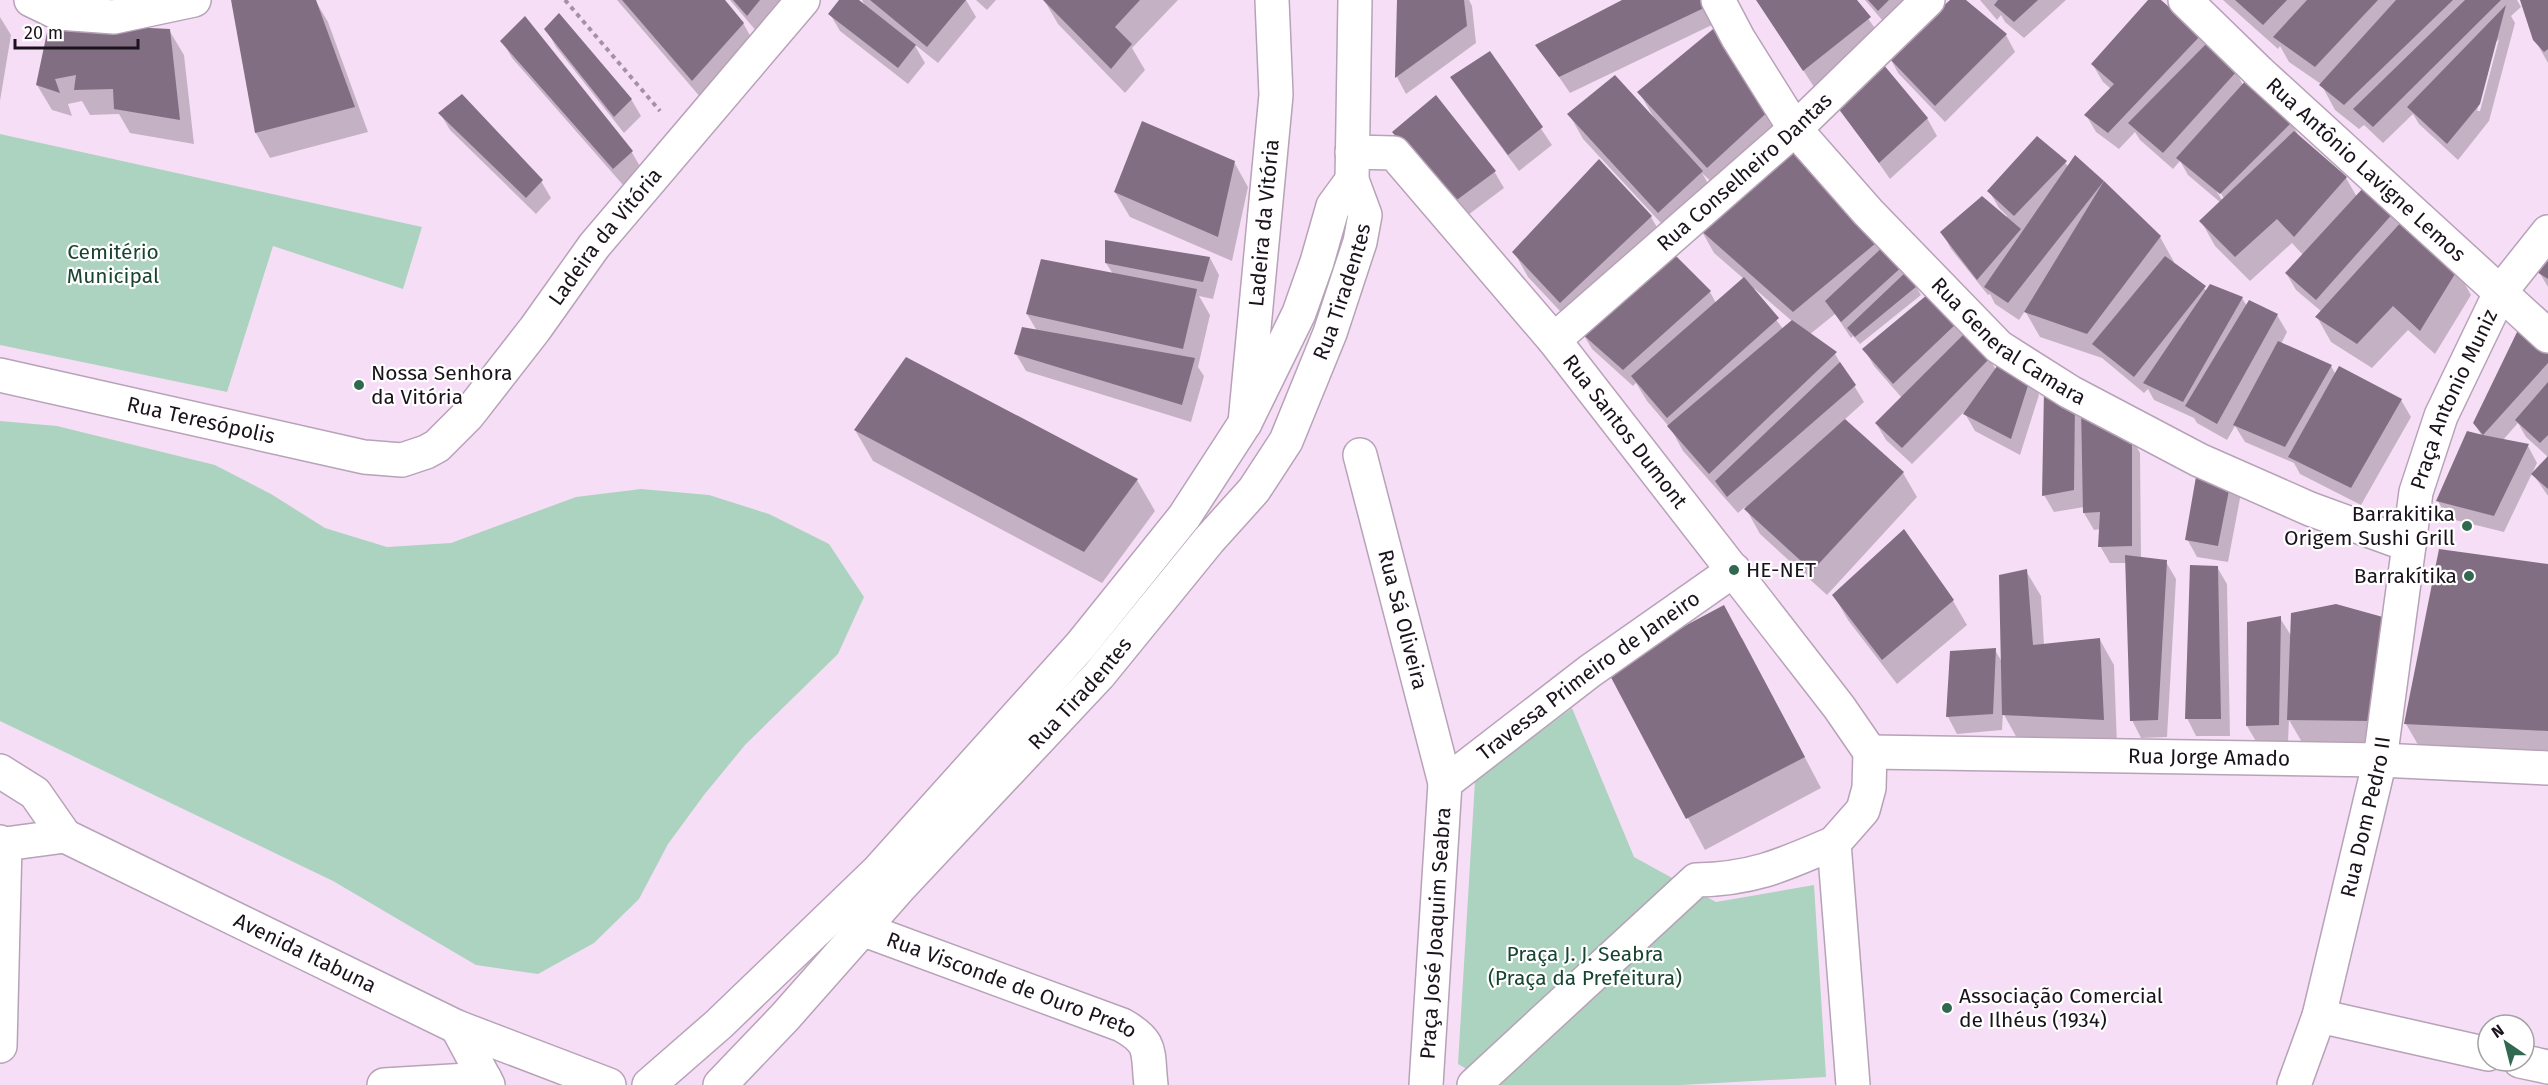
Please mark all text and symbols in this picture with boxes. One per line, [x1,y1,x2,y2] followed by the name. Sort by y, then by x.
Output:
[15,12,138,50] scale bar
[24,22,63,44] text: 20 m
[2261,72,2471,267] street label: Rua Antônio Lavigne Lemos
[1652,87,1838,257] street label: Rua Conselheiro Dantas
[1243,138,1285,308] street label: Ladeira da Vitória
[543,163,668,310] street label: Ladeira da Vitória
[1307,221,1376,364] street label: Rua Tiradentes
[67,239,159,289] park label: Cemitério Municipal
[1926,272,2090,411] street label: Rua General Camara
[2405,305,2503,493] street label: Praça Antonio Muniz
[1557,349,1693,514] street label: Rua Santos Dumont
[371,360,512,410] place label: Nossa Senhora da Vitória
[352,378,366,392] marker: Nossa Senhora da Vitória
[125,391,278,450] street label: Rua Teresópolis
[2284,501,2455,551] place label: Barrakitika Origem Sushi Grill
[2460,519,2474,533] marker: Barrakitika Origem Sushi Grill
[1372,547,1433,692] street label: Rua Sá Oliveira
[1746,557,1816,583] place label: HE-NET
[1727,563,1741,577] marker: HE-NET
[2354,563,2457,589] place label: Barrakítika
[2462,569,2476,583] marker: Barrakítika
[1472,585,1705,766] street label: Travessa Primeiro de Janeiro
[1023,632,1138,755] street label: Rua Tiradentes
[2335,735,2396,900] street label: Rua Dom Pedro II
[2128,743,2290,772] street label: Rua Jorge Amado
[1415,806,1456,1060] street label: Praça José Joaquim Seabra
[230,907,381,999] street label: Avenida Itabuna
[883,926,1142,1044] street label: Rua Visconde de Ouro Preto
[1488,941,1682,991] park label: Praça J. J. Seabra (Praça da Prefeitura)
[1959,983,2163,1033] place label: Associação Comercial de Ilhéus (1934)
[1940,1001,1954,1015] marker: Associação Comercial de Ilhéus (1934)
[2476,1013,2536,1073] north arrow
[2488,1020,2507,1042] text: N

